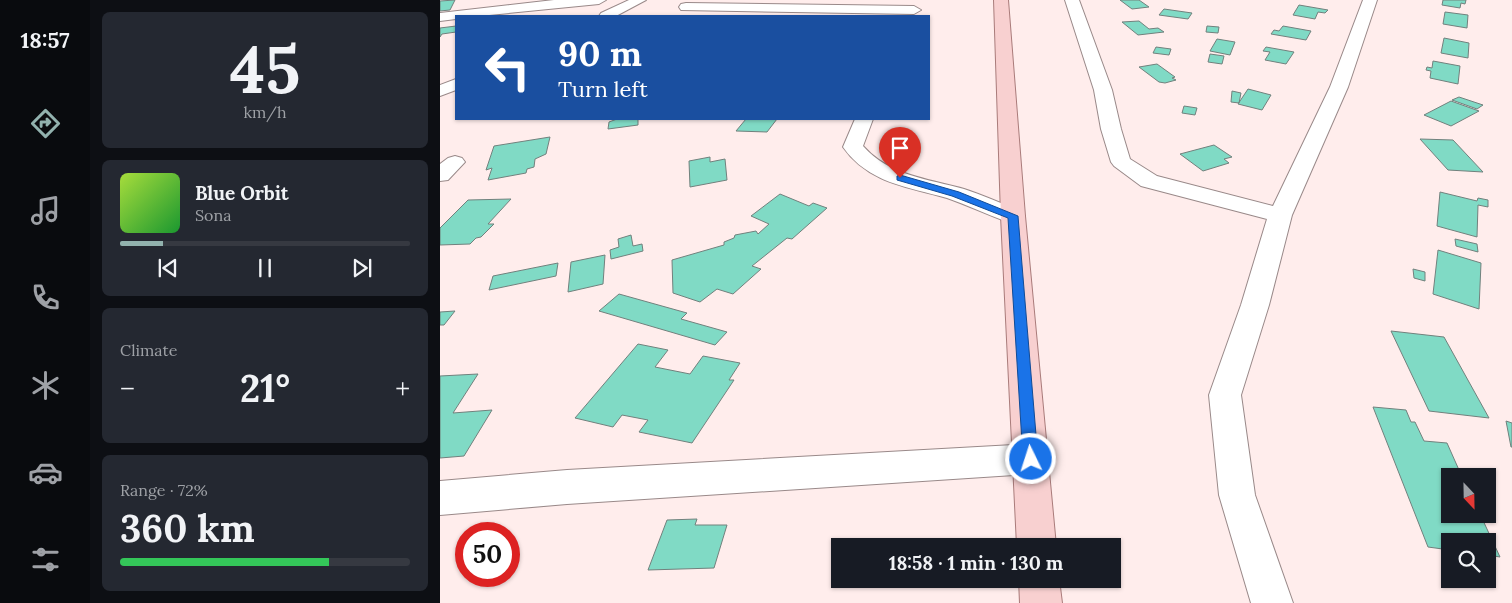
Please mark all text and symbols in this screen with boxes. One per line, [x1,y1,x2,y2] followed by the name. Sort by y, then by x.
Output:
[20,26,70,54] text: 18:57
[230,28,300,111] text: 45
[558,31,642,76] text: 90 m
[475,35,540,100] icon: left
[558,75,648,103] text: Turn left
[243,102,287,122] text: km/h
[28,106,63,141] icon: directions
[879,127,921,178] pin
[886,134,914,162] icon: arrive
[195,181,289,205] text: Blue Orbit
[28,193,63,228] icon: music
[195,205,231,225] text: Sona
[154,254,182,282] icon: previous
[251,254,279,282] icon: pause
[348,254,376,282] icon: next
[28,280,63,315] icon: phone
[120,340,177,360] text: Climate
[240,364,290,412] text: 21°
[28,368,63,403] icon: climate
[120,371,135,407] text: −
[395,371,410,407] text: +
[1004,432,1056,484] position arrow
[28,455,63,490] icon: car
[1441,468,1496,522] north arrow
[1441,468,1496,588] map controls
[120,480,208,500] text: Range · 72%
[120,504,255,552] text: 360 km
[455,522,520,587] speed limit sign: 50
[1441,533,1496,588] button: search
[28,542,63,577] icon: filters
[889,551,1063,575] text: 18:58 · 1 min · 130 m

